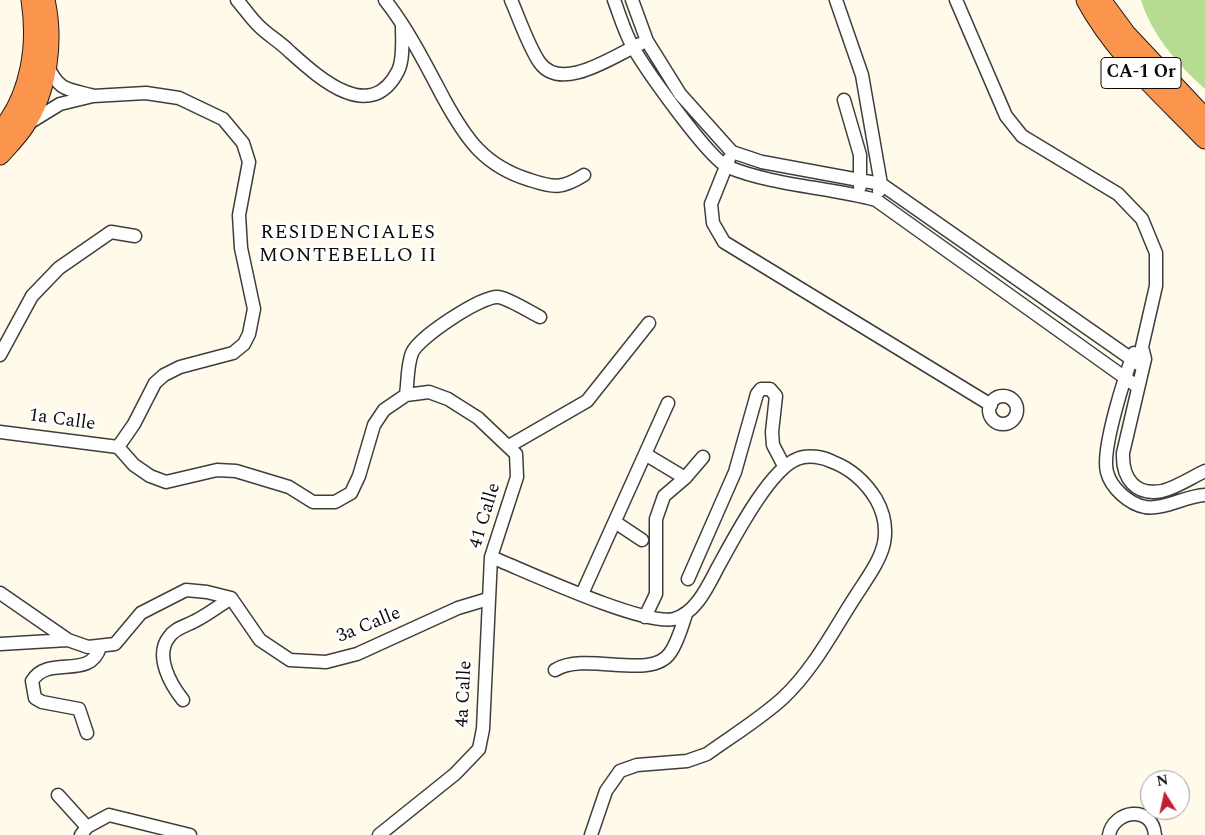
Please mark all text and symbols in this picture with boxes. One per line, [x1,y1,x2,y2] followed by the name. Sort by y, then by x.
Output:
[1101,58,1181,88] road number: CA-1 Or
[257,222,439,269] district label: RESIDENCIALES MONTEBELLO II
[27,405,97,437] street label: 1a Calle
[465,481,507,551] street label: 41 Calle
[334,603,404,649] street label: 3a Calle
[452,660,478,728] street label: 4a Calle
[1155,769,1170,792] text: N
[1140,770,1190,820] north arrow

